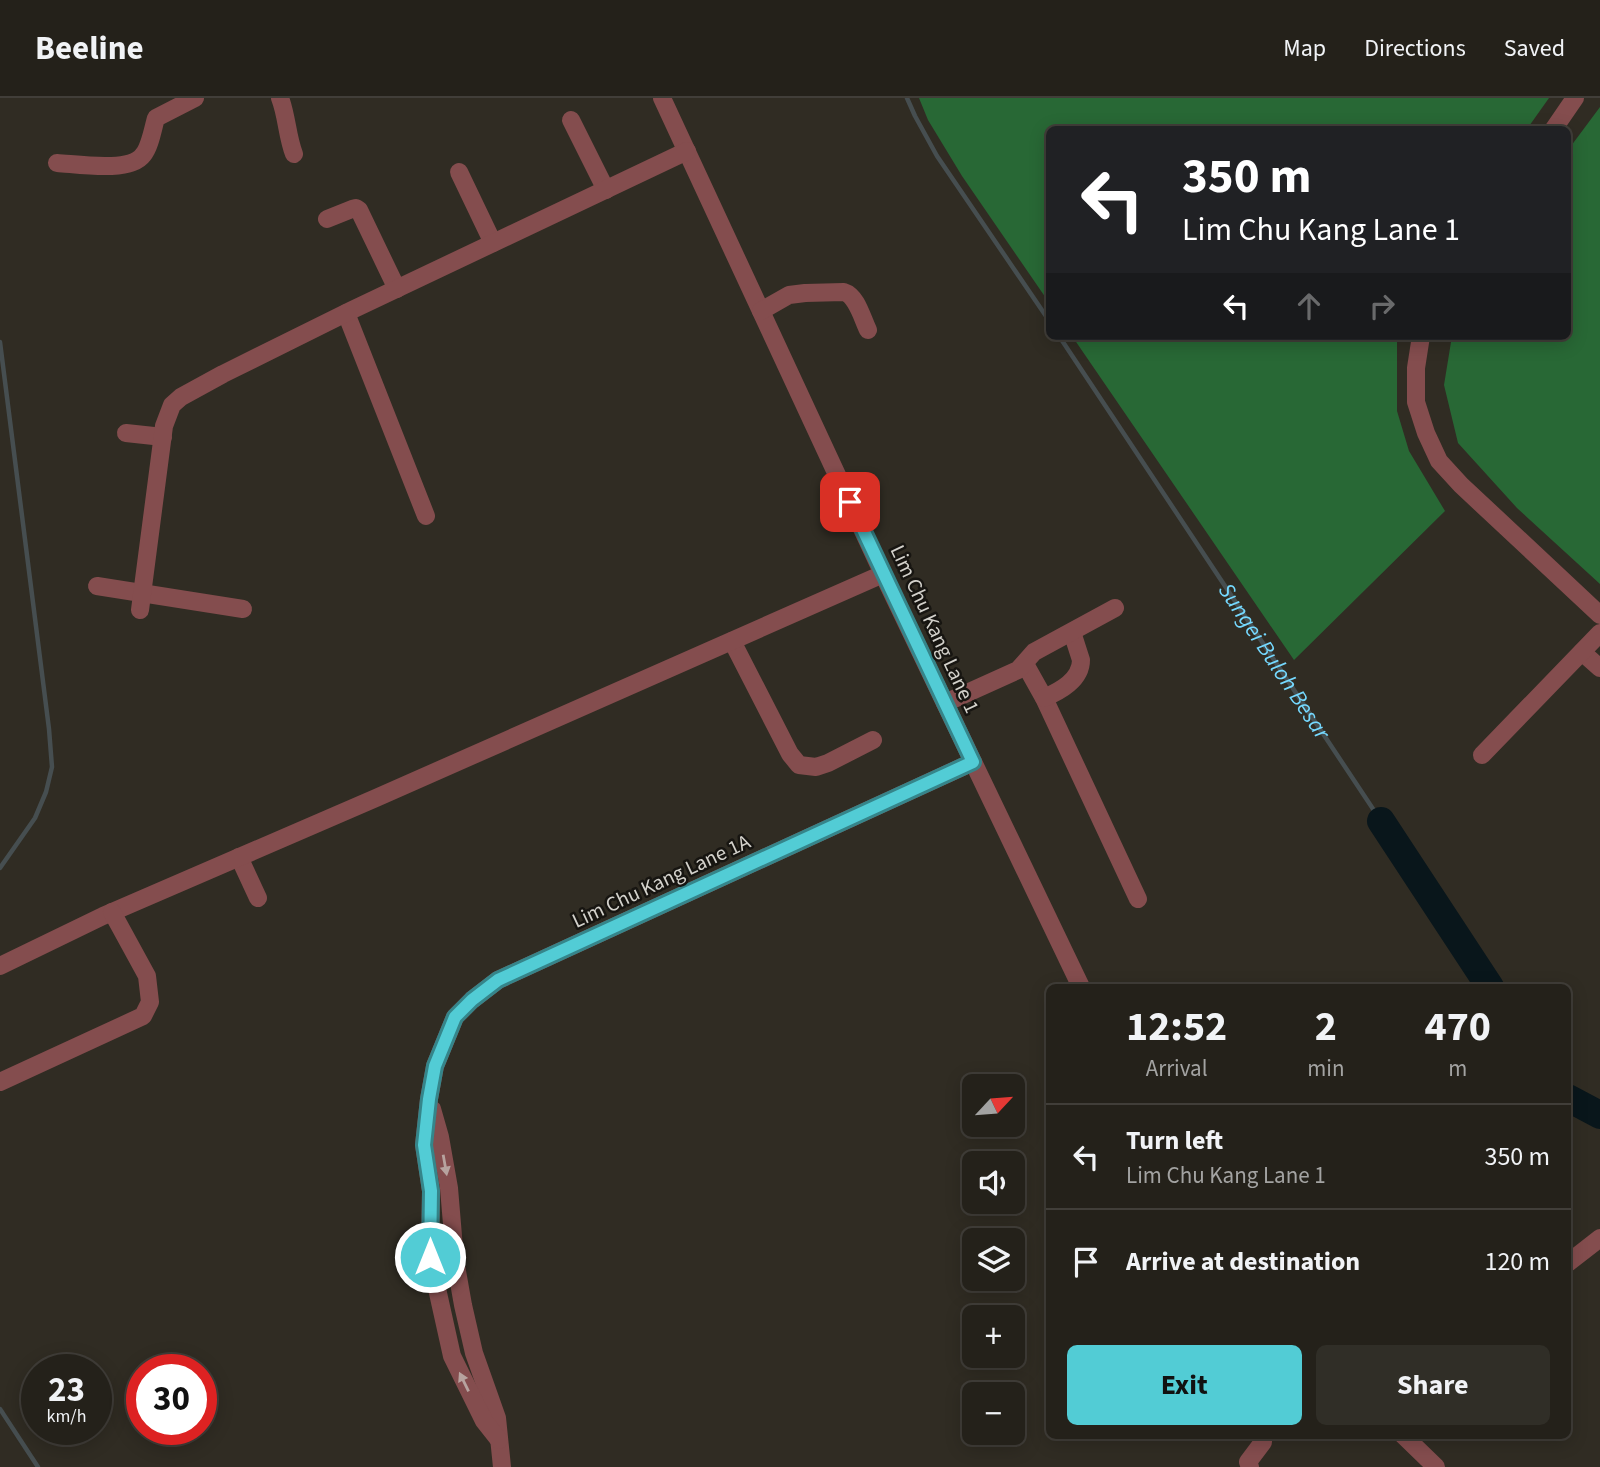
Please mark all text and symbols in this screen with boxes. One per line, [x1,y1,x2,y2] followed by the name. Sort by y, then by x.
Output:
[35,25,144,72] text: Beeline
[1283,31,1326,66] text: Map
[1364,31,1466,66] text: Directions
[1504,31,1565,66] text: Saved
[1182,142,1311,212] text: 350 m
[1067,154,1158,245] icon: left
[1182,207,1460,253] text: Lim Chu Kang Lane 1
[1217,287,1255,325] icon: left
[1290,287,1328,325] icon: ahead
[1363,287,1401,325] icon: right
[820,472,880,532] pin
[831,483,869,521] icon: arrive
[883,540,987,718] street label: Lim Chu Kang Lane 1
[1211,576,1339,747] water label: Sungei Buloh Besar
[567,826,756,936] street label: Lim Chu Kang Lane 1A
[1126,997,1227,1057] text: 12:52
[1315,997,1337,1057] text: 2
[1424,997,1491,1057] text: 470
[1146,1052,1208,1085] text: Arrival
[1307,1052,1345,1085] text: min
[1448,1052,1467,1085] text: m
[962,1074,1026,1138] north arrow
[962,1074,1025,1445] map controls
[1126,1122,1223,1159] text: Turn left
[1067,1138,1105,1176] icon: left
[1484,1138,1550,1175] text: 350 m
[962,1151,1025,1214] button: sound
[440,1154,451,1176] one-way arrow
[1126,1159,1326,1192] text: Lim Chu Kang Lane 1
[393,1220,467,1294] position arrow
[962,1228,1025,1291] button: layers
[1067,1243,1105,1281] icon: arrive
[1126,1243,1360,1280] text: Arrive at destination
[1484,1243,1550,1280] text: 120 m
[962,1305,1025,1368] button: +
[1067,1345,1302,1425] button: Exit
[1316,1345,1550,1425] button: Share
[126,1354,217,1445] speed limit sign: 30
[48,1365,85,1415] text: 23
[459,1372,470,1392] one-way arrow
[962,1382,1025,1445] button: −
[47,1404,86,1429] text: km/h

